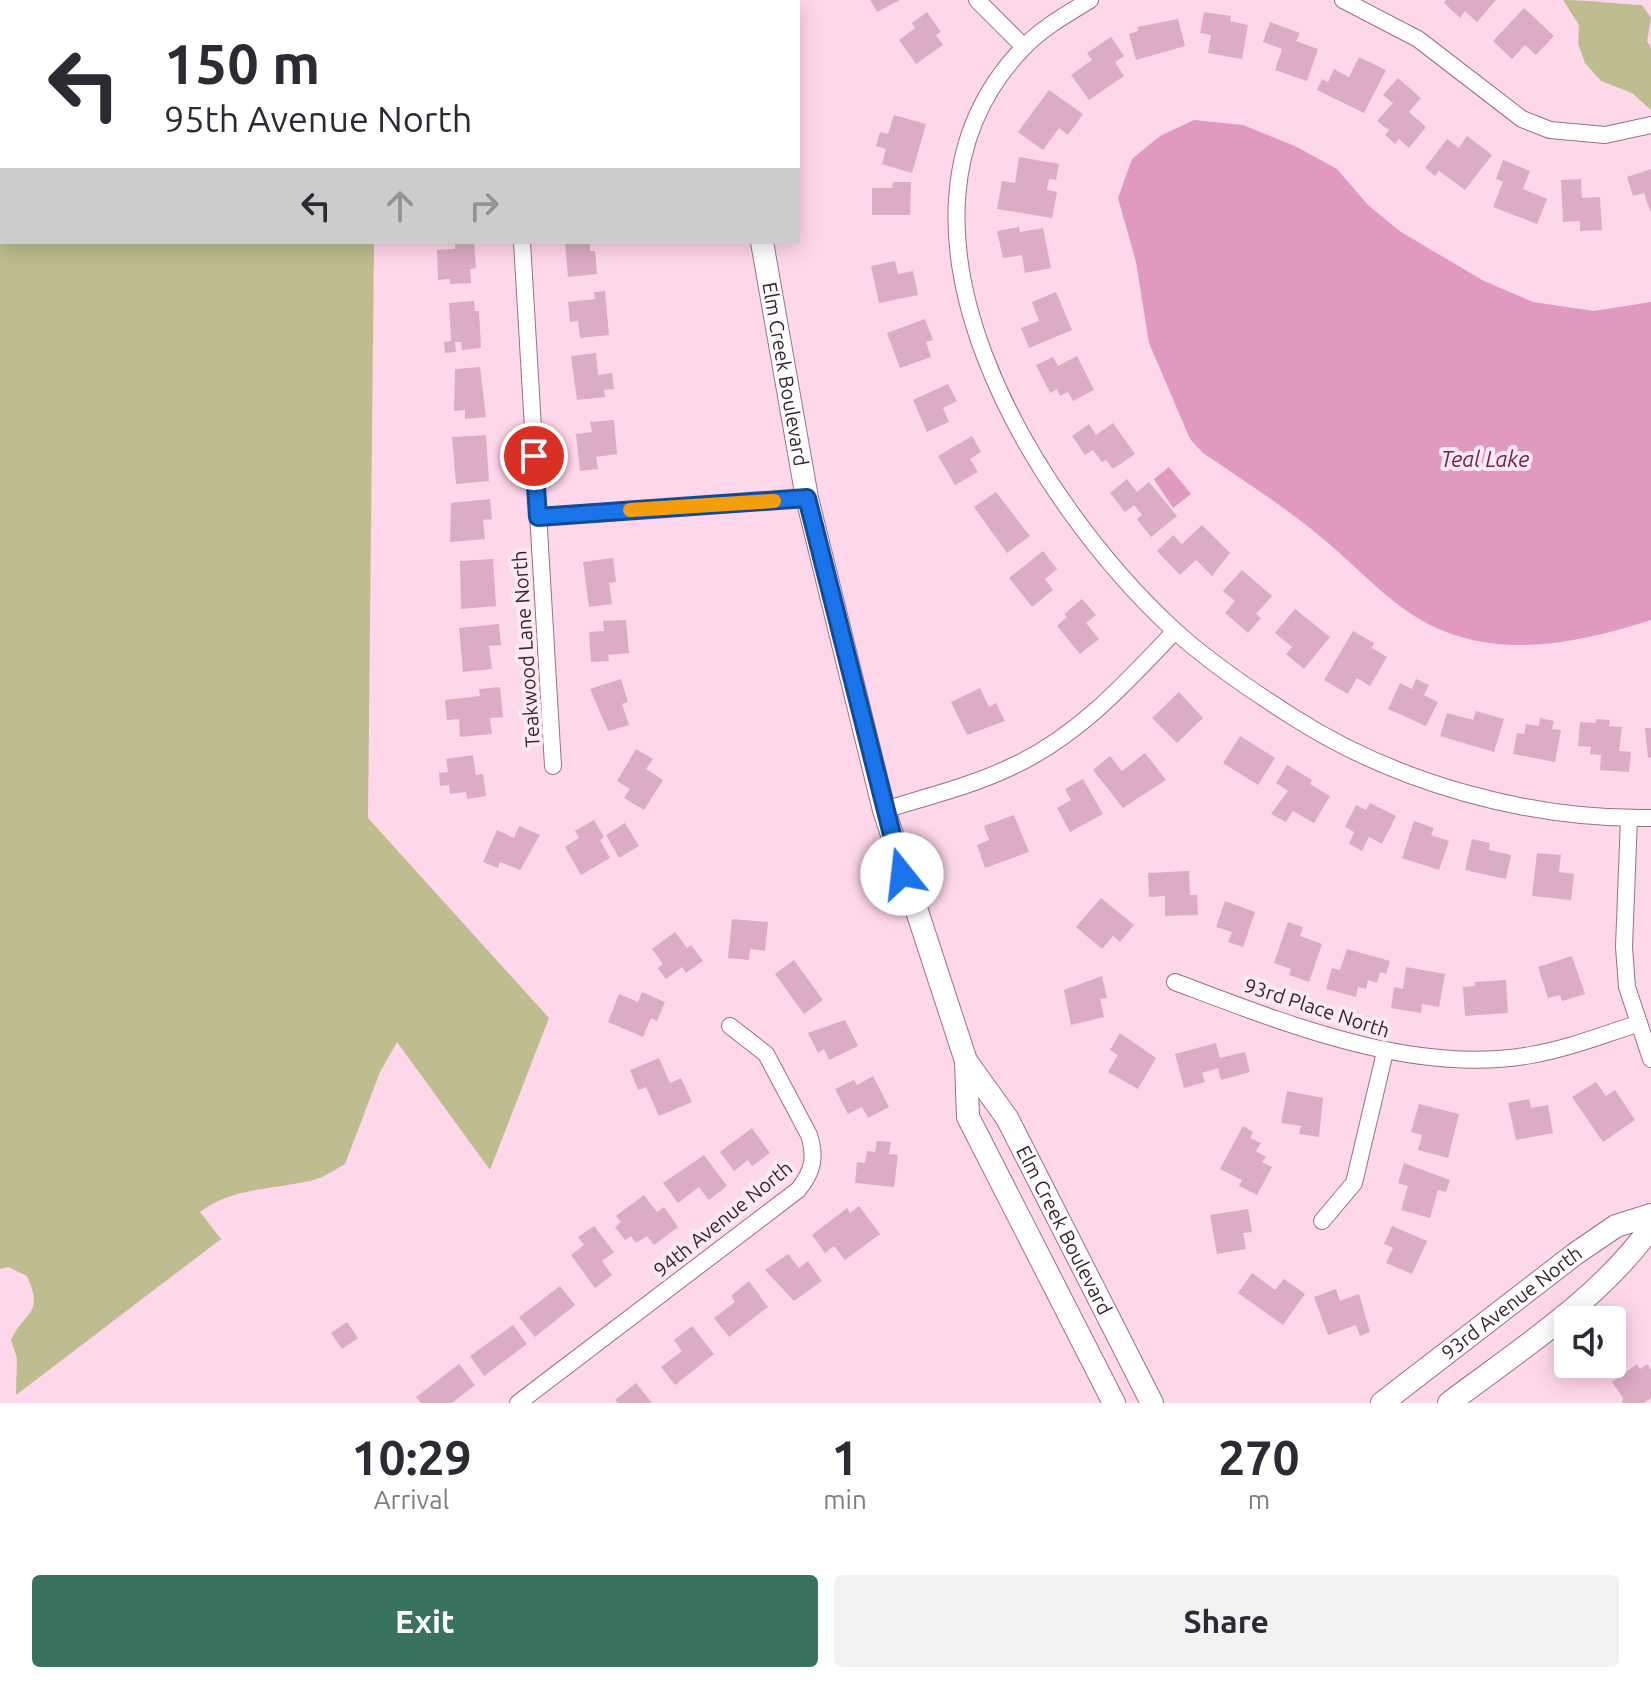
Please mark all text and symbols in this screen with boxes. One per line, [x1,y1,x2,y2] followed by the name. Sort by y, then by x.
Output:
[32,32,136,136] icon: left
[164,32,320,95] text: 150 m
[164,98,472,139] text: 95th Avenue North
[294,184,338,228] icon: left
[378,184,422,228] icon: ahead
[462,184,506,228] icon: right
[758,280,813,468] street label: Elm Creek Boulevard
[500,422,568,490] pin
[512,434,556,478] icon: arrive
[1441,446,1529,471] water label: Teal Lake
[507,550,544,748] street label: Teakwood Lane North
[860,832,944,916] position arrow
[1241,973,1393,1042] street label: 93rd Place North
[1012,1142,1117,1318] street label: Elm Creek Boulevard
[649,1156,796,1281] street label: 94th Avenue North
[1437,1241,1586,1364] street label: 93rd Avenue North
[1554,1306,1626,1378] map controls
[1554,1306,1626,1378] button: sound
[352,1430,472,1484] text: 10:29
[831,1430,858,1484] text: 1
[1218,1430,1299,1484] text: 270
[374,1485,449,1514] text: Arrival
[823,1485,867,1514] text: min
[1248,1485,1270,1514] text: m
[32,1575,818,1667] button: Exit
[834,1575,1619,1667] button: Share

